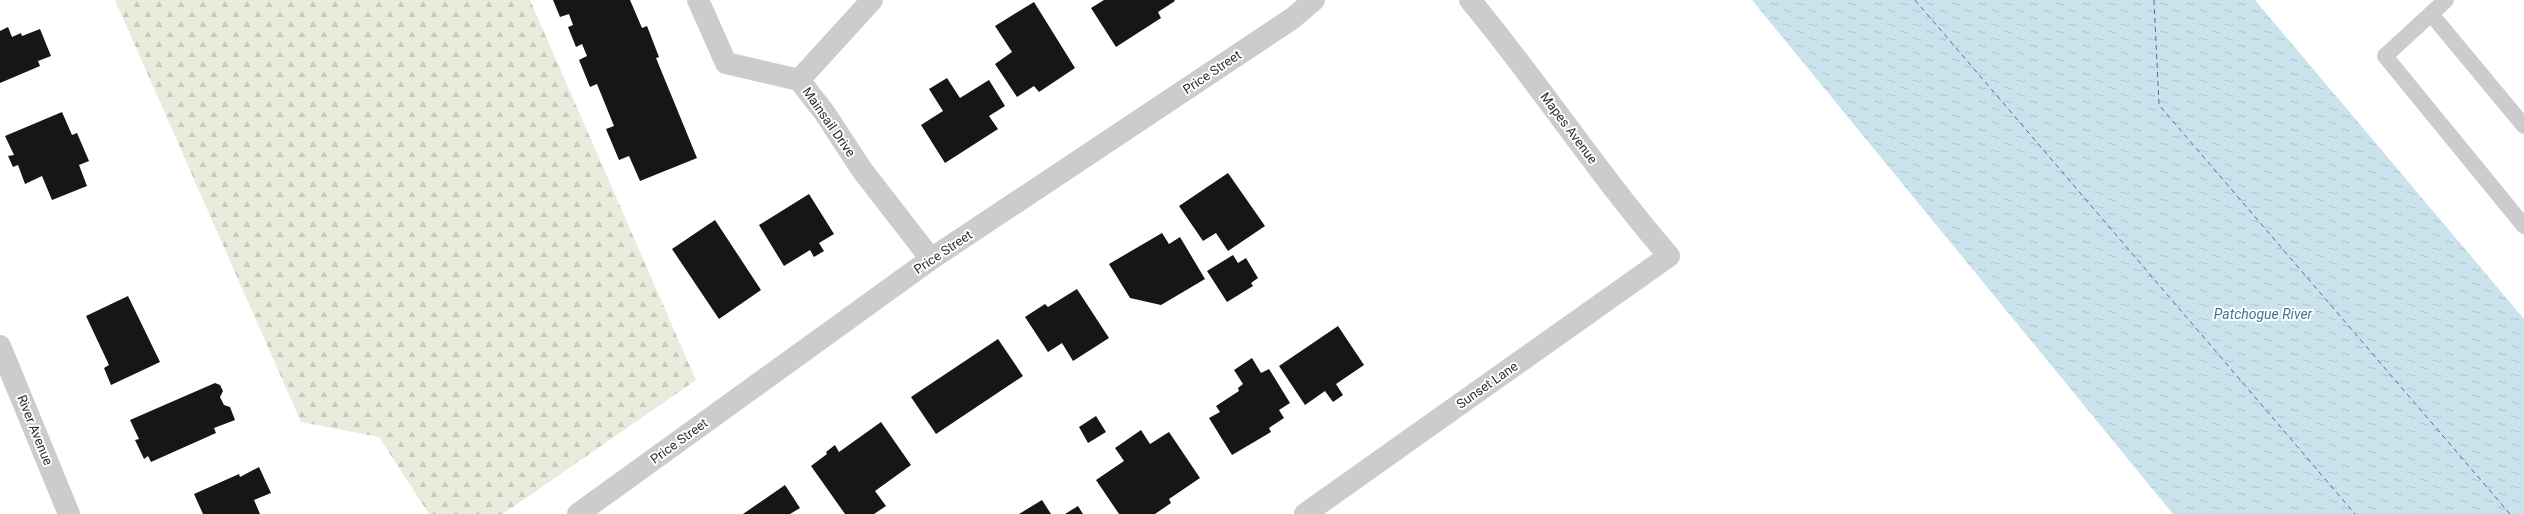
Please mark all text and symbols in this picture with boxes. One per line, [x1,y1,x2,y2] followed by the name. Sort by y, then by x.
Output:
[1180,47,1244,97] street label: Price Street
[800,84,859,160] street label: Mainsail Drive
[1537,90,1601,167] street label: Mapes Avenue
[911,227,975,277] street label: Price Street
[2214,306,2313,322] water label: Patchogue River
[1453,358,1521,412] street label: Sunset Lane
[14,393,56,467] street label: River Avenue
[647,415,711,467] street label: Price Street

